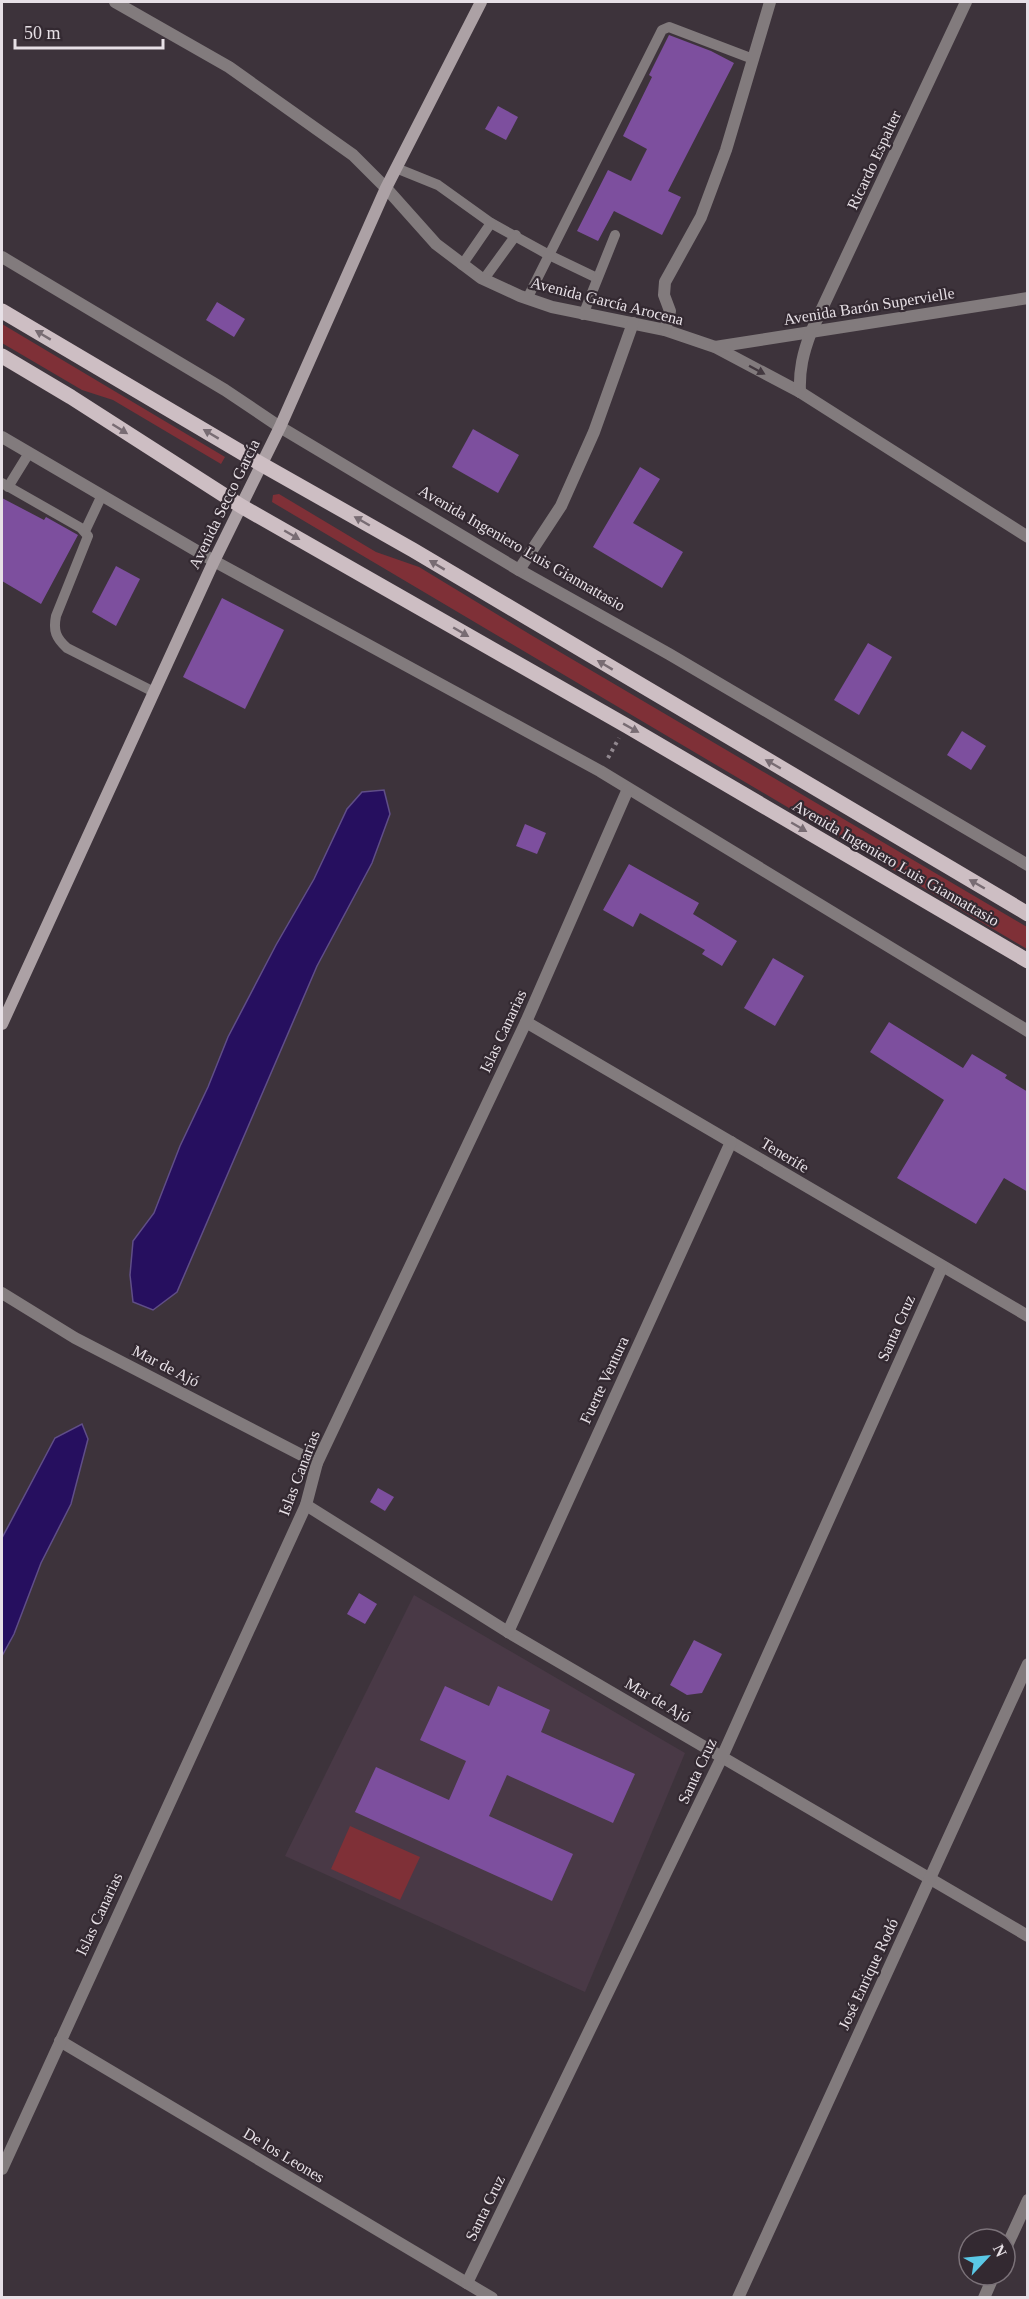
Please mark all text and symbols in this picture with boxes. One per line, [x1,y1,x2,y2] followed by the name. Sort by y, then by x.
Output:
[15,12,164,50] scale bar
[24,23,61,43] text: 50 m
[844,107,906,213] street label: Ricardo Espalter
[529,274,685,328] street label: Avenida García Arocena
[782,284,956,329] street label: Avenida Barón Supervielle
[34,330,51,340] one-way arrow
[749,365,766,375] one-way arrow
[112,423,129,434] one-way arrow
[203,429,219,440] one-way arrow
[185,437,263,571] street label: Avenida Secco García
[415,482,628,615] street label: Avenida Ingeniero Luis Giannattasio
[353,516,370,526] one-way arrow
[284,529,300,540] one-way arrow
[428,560,445,570] one-way arrow
[453,626,469,637] one-way arrow
[597,659,613,670] one-way arrow
[622,723,639,733] one-way arrow
[764,759,781,769] one-way arrow
[789,797,1002,930] street label: Avenida Ingeniero Luis Giannattasio
[791,821,807,832] one-way arrow
[968,879,985,889] one-way arrow
[476,987,530,1075] street label: Islas Canarias
[758,1134,812,1176] street label: Tenerife
[874,1292,918,1364] street label: Santa Cruz
[576,1334,632,1426] street label: Fuerte Ventura
[129,1342,202,1391] street label: Mar de Ajó
[275,1428,323,1518] street label: Islas Canarias
[622,1674,694,1726] street label: Mar de Ajó
[674,1735,720,1807] street label: Santa Cruz
[72,1870,126,1958] street label: Islas Canarias
[835,1916,902,2033] street label: José Enrique Rodó
[240,2124,328,2186] street label: De los Leones
[462,2173,508,2243] street label: Santa Cruz
[957,2227,1017,2287] north arrow
[990,2242,1010,2260] text: N

